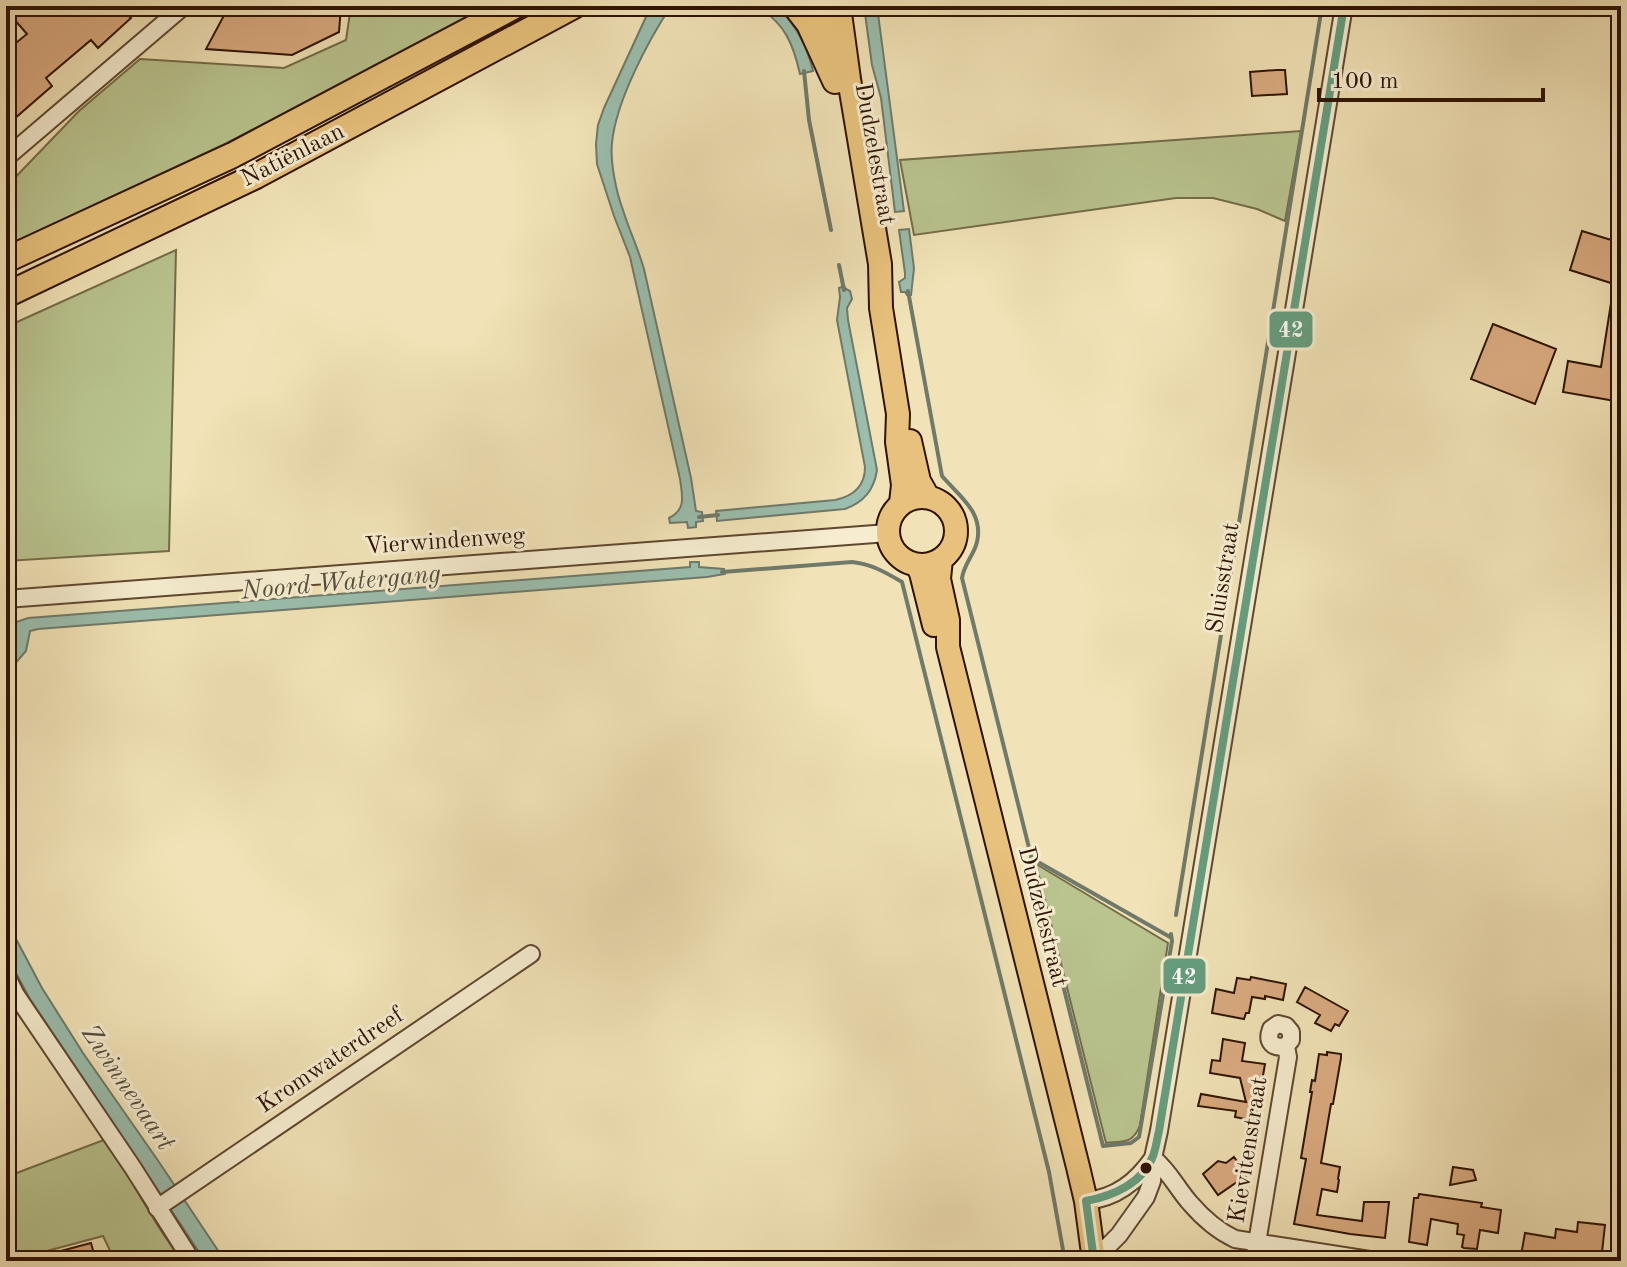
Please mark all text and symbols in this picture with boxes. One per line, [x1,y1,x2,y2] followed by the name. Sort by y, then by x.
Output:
[1319,52,1543,102] scale bar
[1331,70,1399,94] text: 100 m
[850,81,898,227] street label: Dudzelestraat
[237,120,349,192] street label: Natiënlaan
[1268,310,1314,349] line badge: 42
[1278,320,1304,342] text: 42
[1203,521,1245,635] street label: Sluisstraat
[364,524,526,560] street label: Vierwindenweg
[239,561,442,605] water label: Noord Watergang
[1013,844,1071,990] street label: Dudzelestraat
[1162,957,1207,995] line badge: 42
[1171,967,1197,989] text: 42
[254,1003,409,1119] street label: Kromwaterdreef
[76,1021,179,1156] water label: Zwinnevaart
[1226,1075,1272,1225] street label: Kievitenstraat
[1138,1160,1154,1176] unlabelled marker

